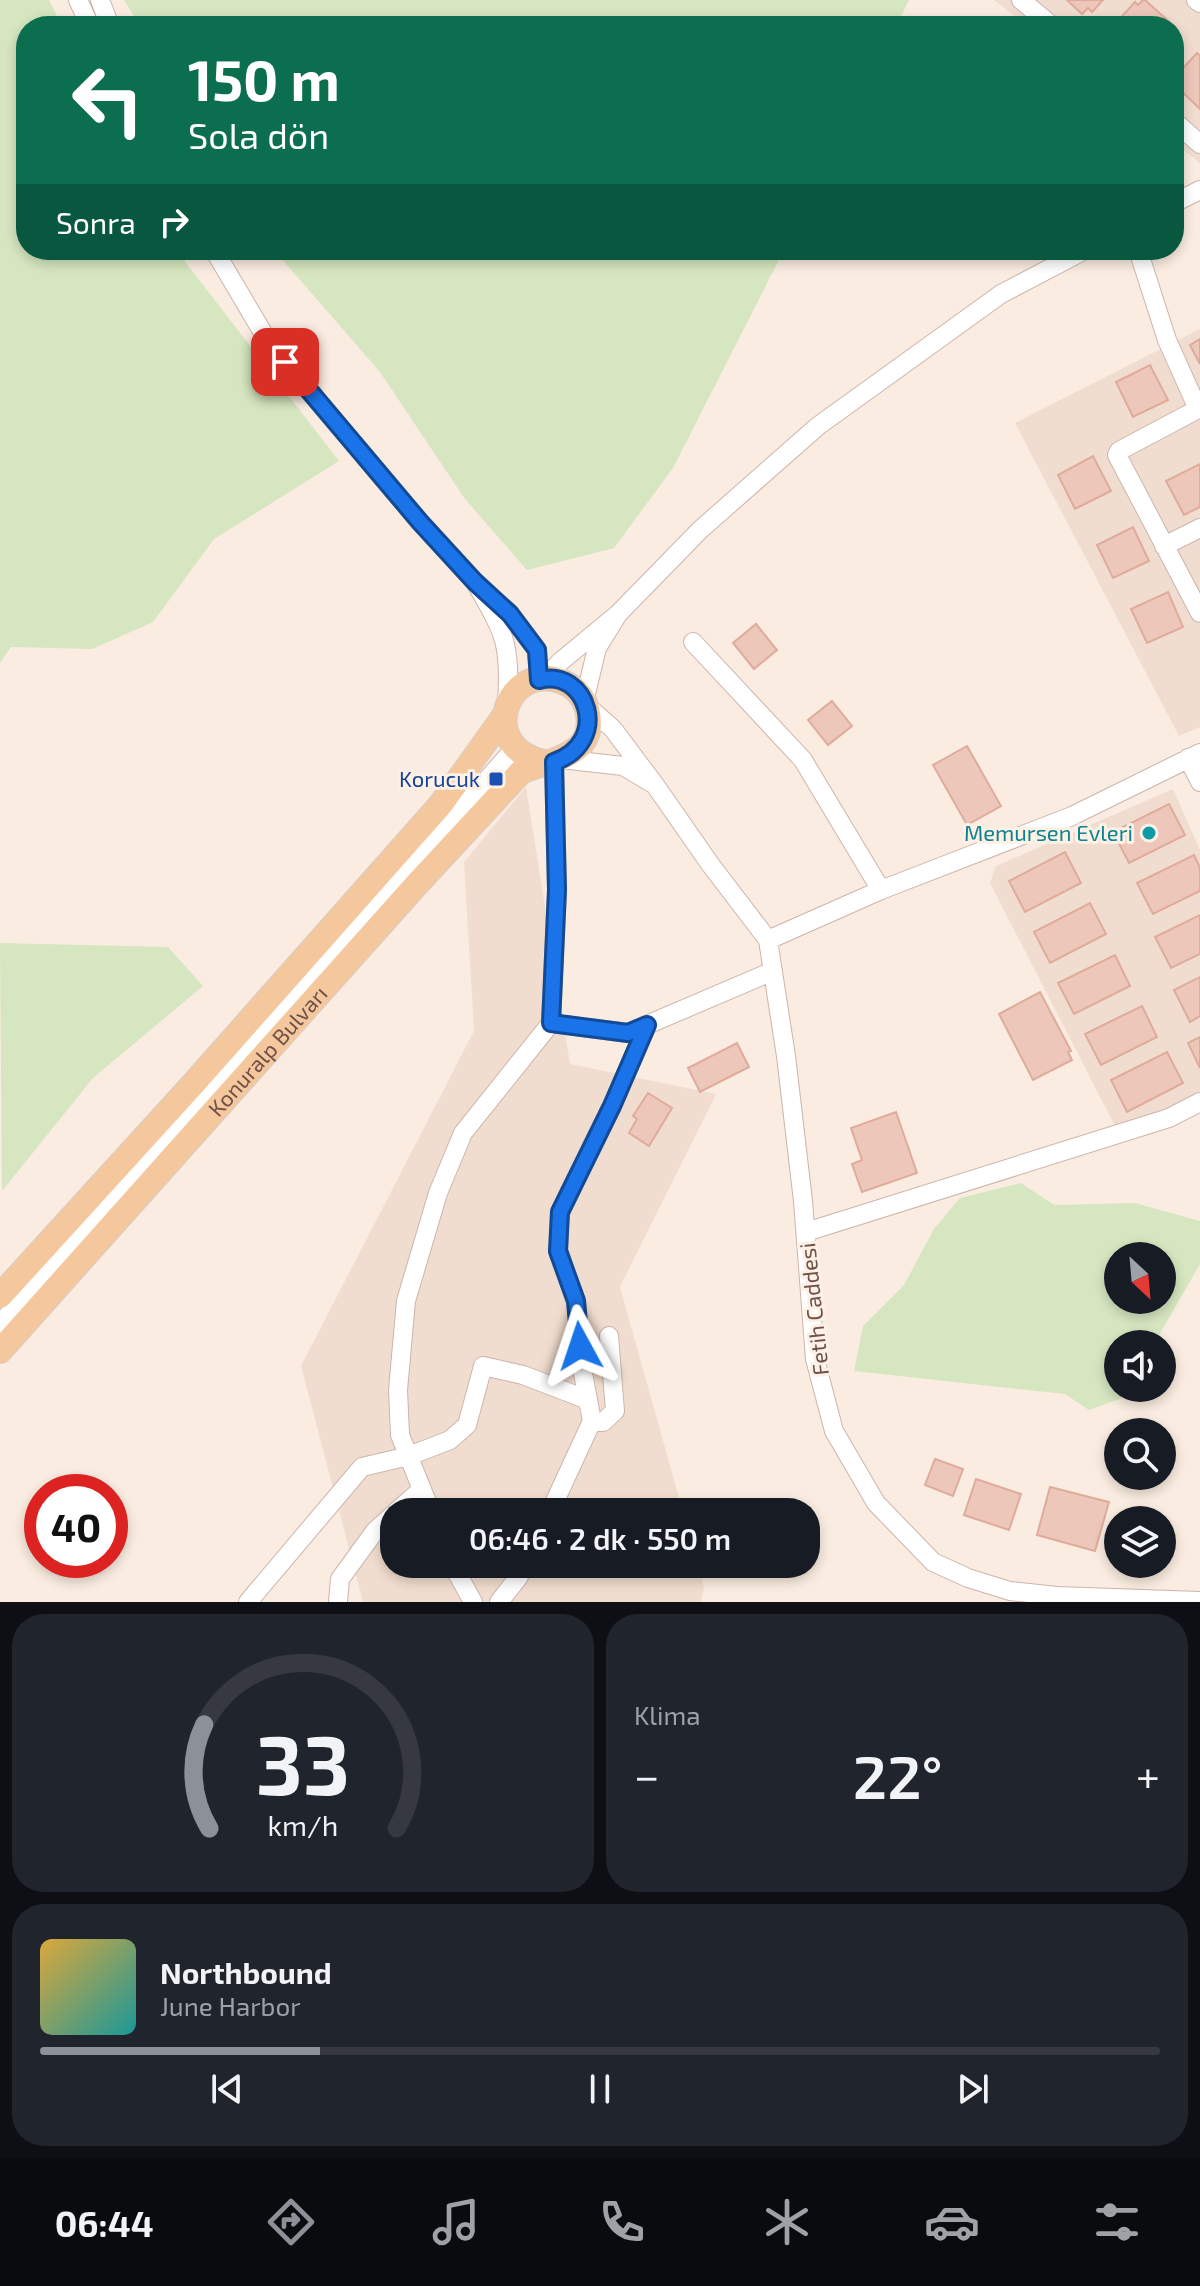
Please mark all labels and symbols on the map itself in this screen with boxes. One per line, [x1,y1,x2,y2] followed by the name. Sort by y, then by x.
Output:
[251,328,319,396] pin
[399,765,480,791] place label: Korucuk
[487,770,505,788] marker: Korucuk
[964,819,1133,845] place label: Memursen Evleri
[1140,824,1158,842] marker: Memursen Evleri
[202,980,332,1121] street label: Konuralp Bulvarı
[793,1242,833,1377] street label: Fetih Caddesi
[1104,1242,1176,1314] north arrow
[538,1304,622,1388] position arrow
[24,1474,128,1578] speed limit sign: 40

